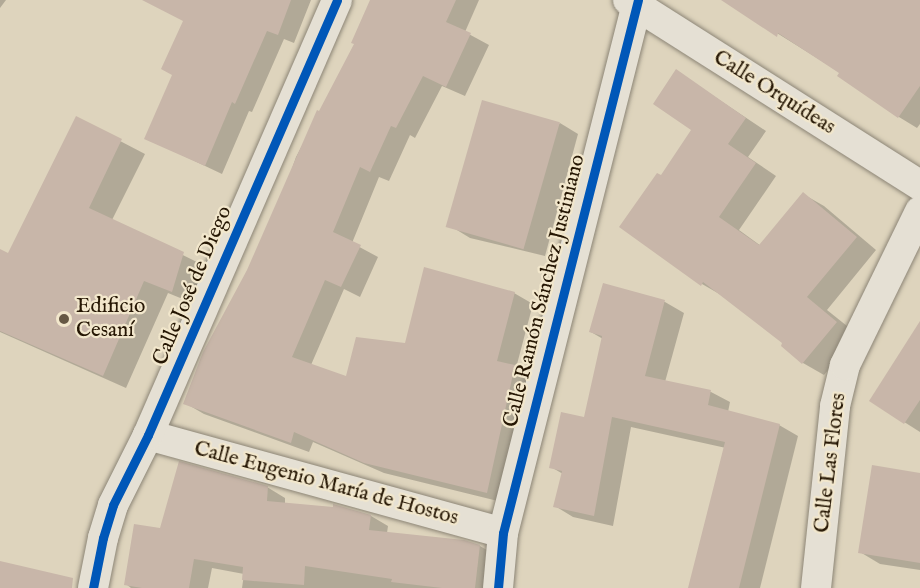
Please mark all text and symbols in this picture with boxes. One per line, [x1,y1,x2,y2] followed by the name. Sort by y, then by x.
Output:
[708,46,840,140] street label: Calle Orquídeas
[499,152,591,430] street label: Calle Ramón Sánchez Justiniano
[148,202,238,370] street label: Calle José de Diego
[76,294,145,344] place label: Edificio Cesaní
[57,312,71,326] marker: Edificio Cesaní
[810,392,852,534] street label: Calle Las Flores
[191,437,461,531] street label: Calle Eugenio María de Hostos

